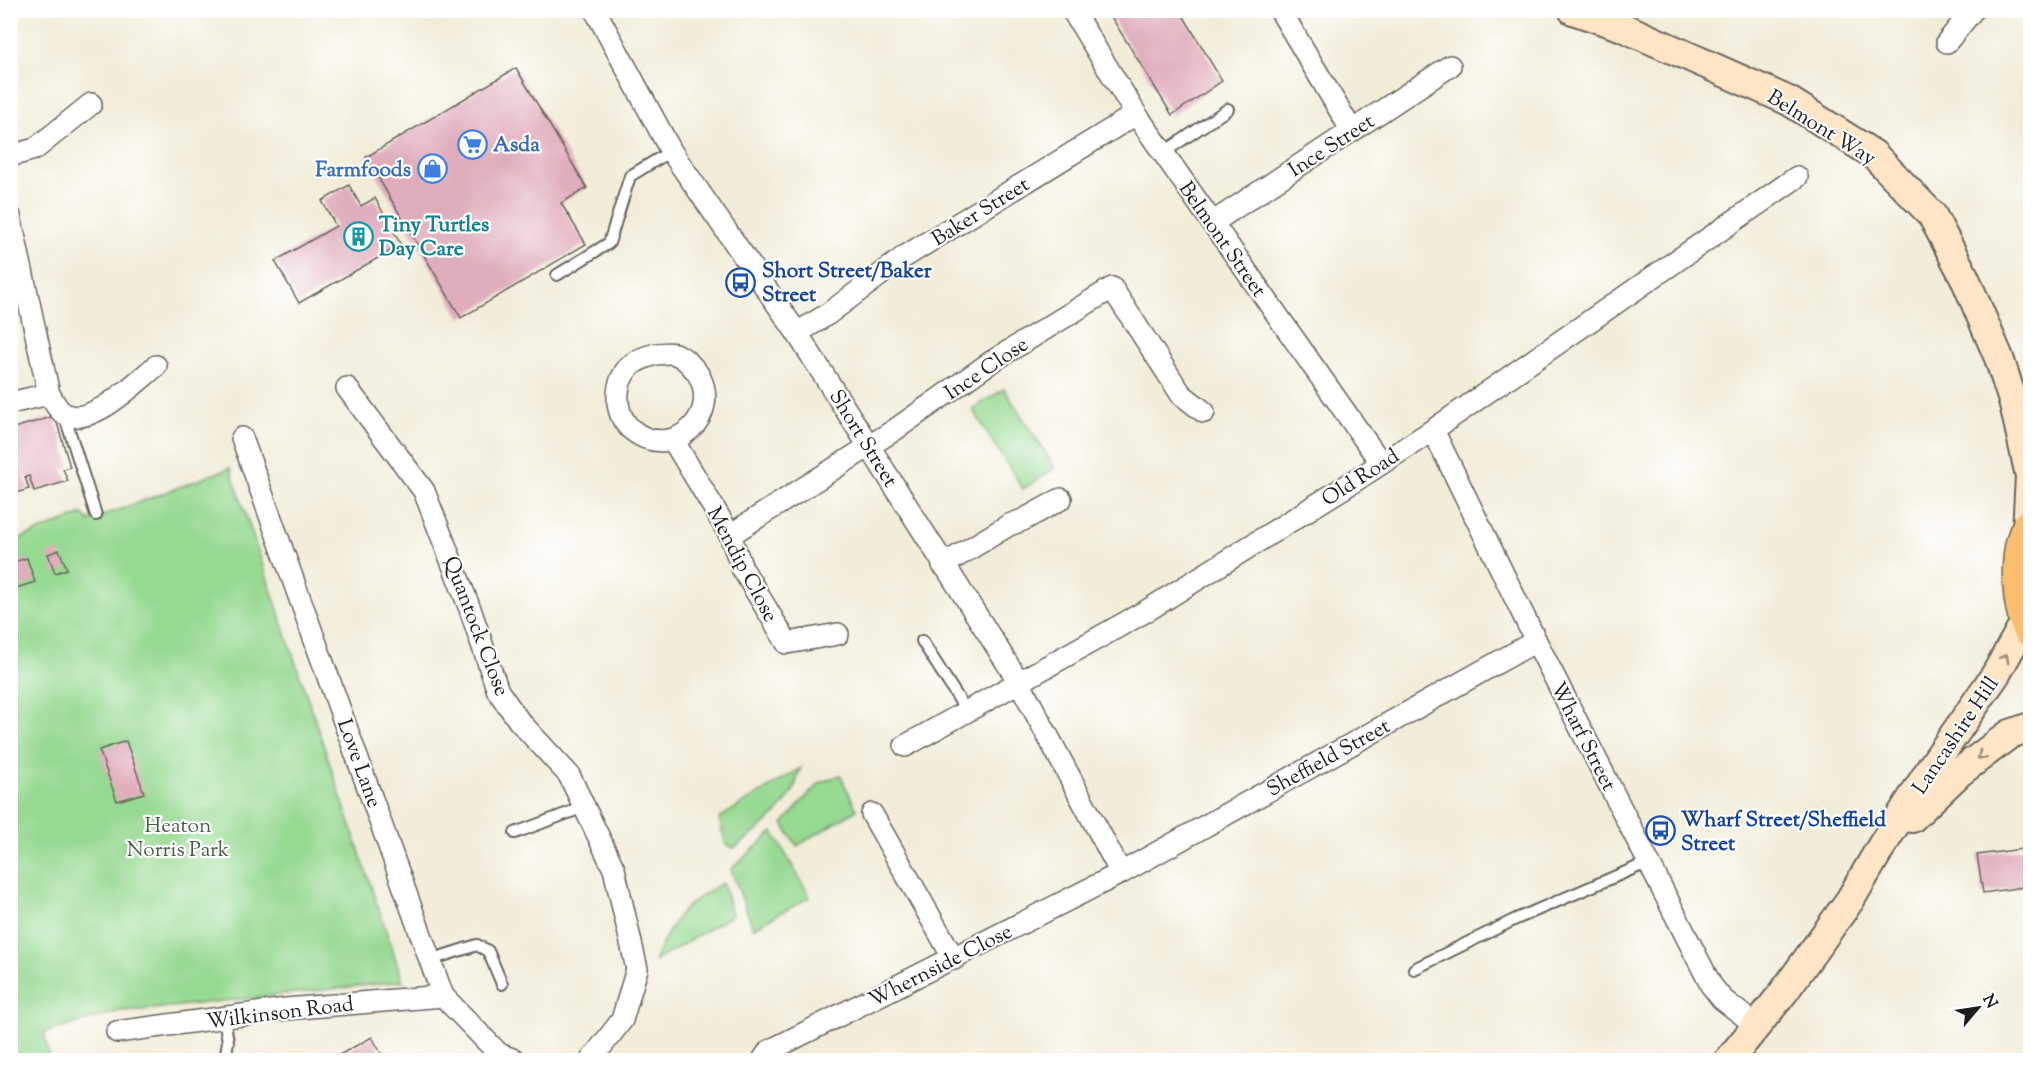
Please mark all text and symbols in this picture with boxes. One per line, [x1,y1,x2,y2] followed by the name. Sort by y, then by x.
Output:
[1761,83,1882,174] street label: Belmont Way
[1283,108,1381,186] street label: Ince Street
[456,128,488,160] supermarket icon: Asda
[493,131,540,161] place label: Asda
[416,153,448,185] shop icon: Farmfoods
[315,156,411,186] place label: Farmfoods
[926,171,1036,255] street label: Baker Street
[1170,176,1273,304] street label: Belmont Street
[379,211,489,265] place label: Tiny Turtles Day Care
[342,220,374,252] building icon: Tiny Turtles Day Care
[762,257,932,311] place label: Short Street/Baker Street
[725,266,757,298] bus stop icon: Short Street/Baker Street
[939,331,1035,409] street label: Ince Close
[820,385,904,494] street label: Short Street
[1316,442,1406,515] street label: Old Road
[698,502,784,628] street label: Mendip Close
[435,552,516,701] street label: Quantock Close
[1998,654,2009,664] one-way arrow
[1906,671,2007,801] street label: Lancashire Hill
[1542,677,1623,797] street label: Wharf Street
[1262,712,1396,805] street label: Sheffield Street
[328,715,388,812] street label: Love Lane
[1977,749,1988,760] one-way arrow
[1681,806,1886,860] place label: Wharf Street/Sheffield Street
[127,812,230,866] park label: Heaton Norris Park
[1644,815,1676,847] bus stop icon: Wharf Street/Sheffield Street
[864,918,1018,1016] street label: Whernside Close
[1948,978,2008,1038] north arrow
[205,990,356,1038] street label: Wilkinson Road
[1976,991,2002,1013] text: N

